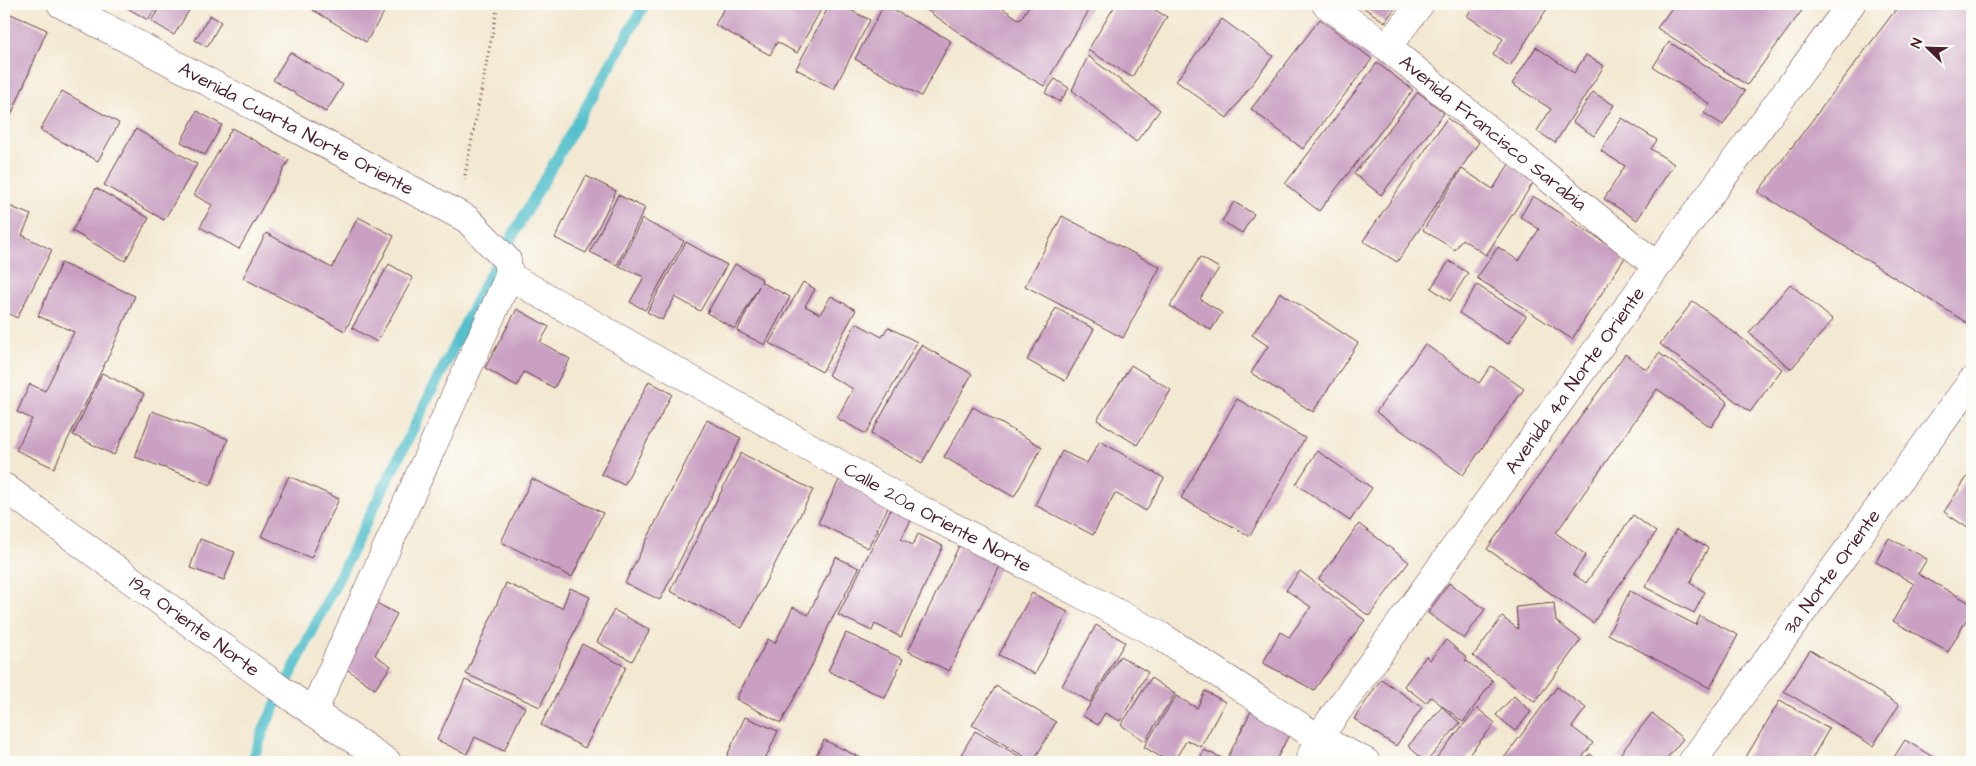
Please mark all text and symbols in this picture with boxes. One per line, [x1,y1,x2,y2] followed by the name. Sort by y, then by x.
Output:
[1904,22,1954,72] north arrow
[1906,35,1928,51] text: N
[1393,49,1593,217] street label: Avenida Francisco Sarabia
[174,55,418,202] street label: Avenida Cuarta Norte Oriente
[1498,281,1651,479] street label: Avenida 4a Norte Oriente
[839,456,1036,579] street label: Calle 20a Oriente Norte
[1777,504,1887,640] street label: 3a Norte Oriente
[124,569,265,683] street label: 19a. Oriente Norte

